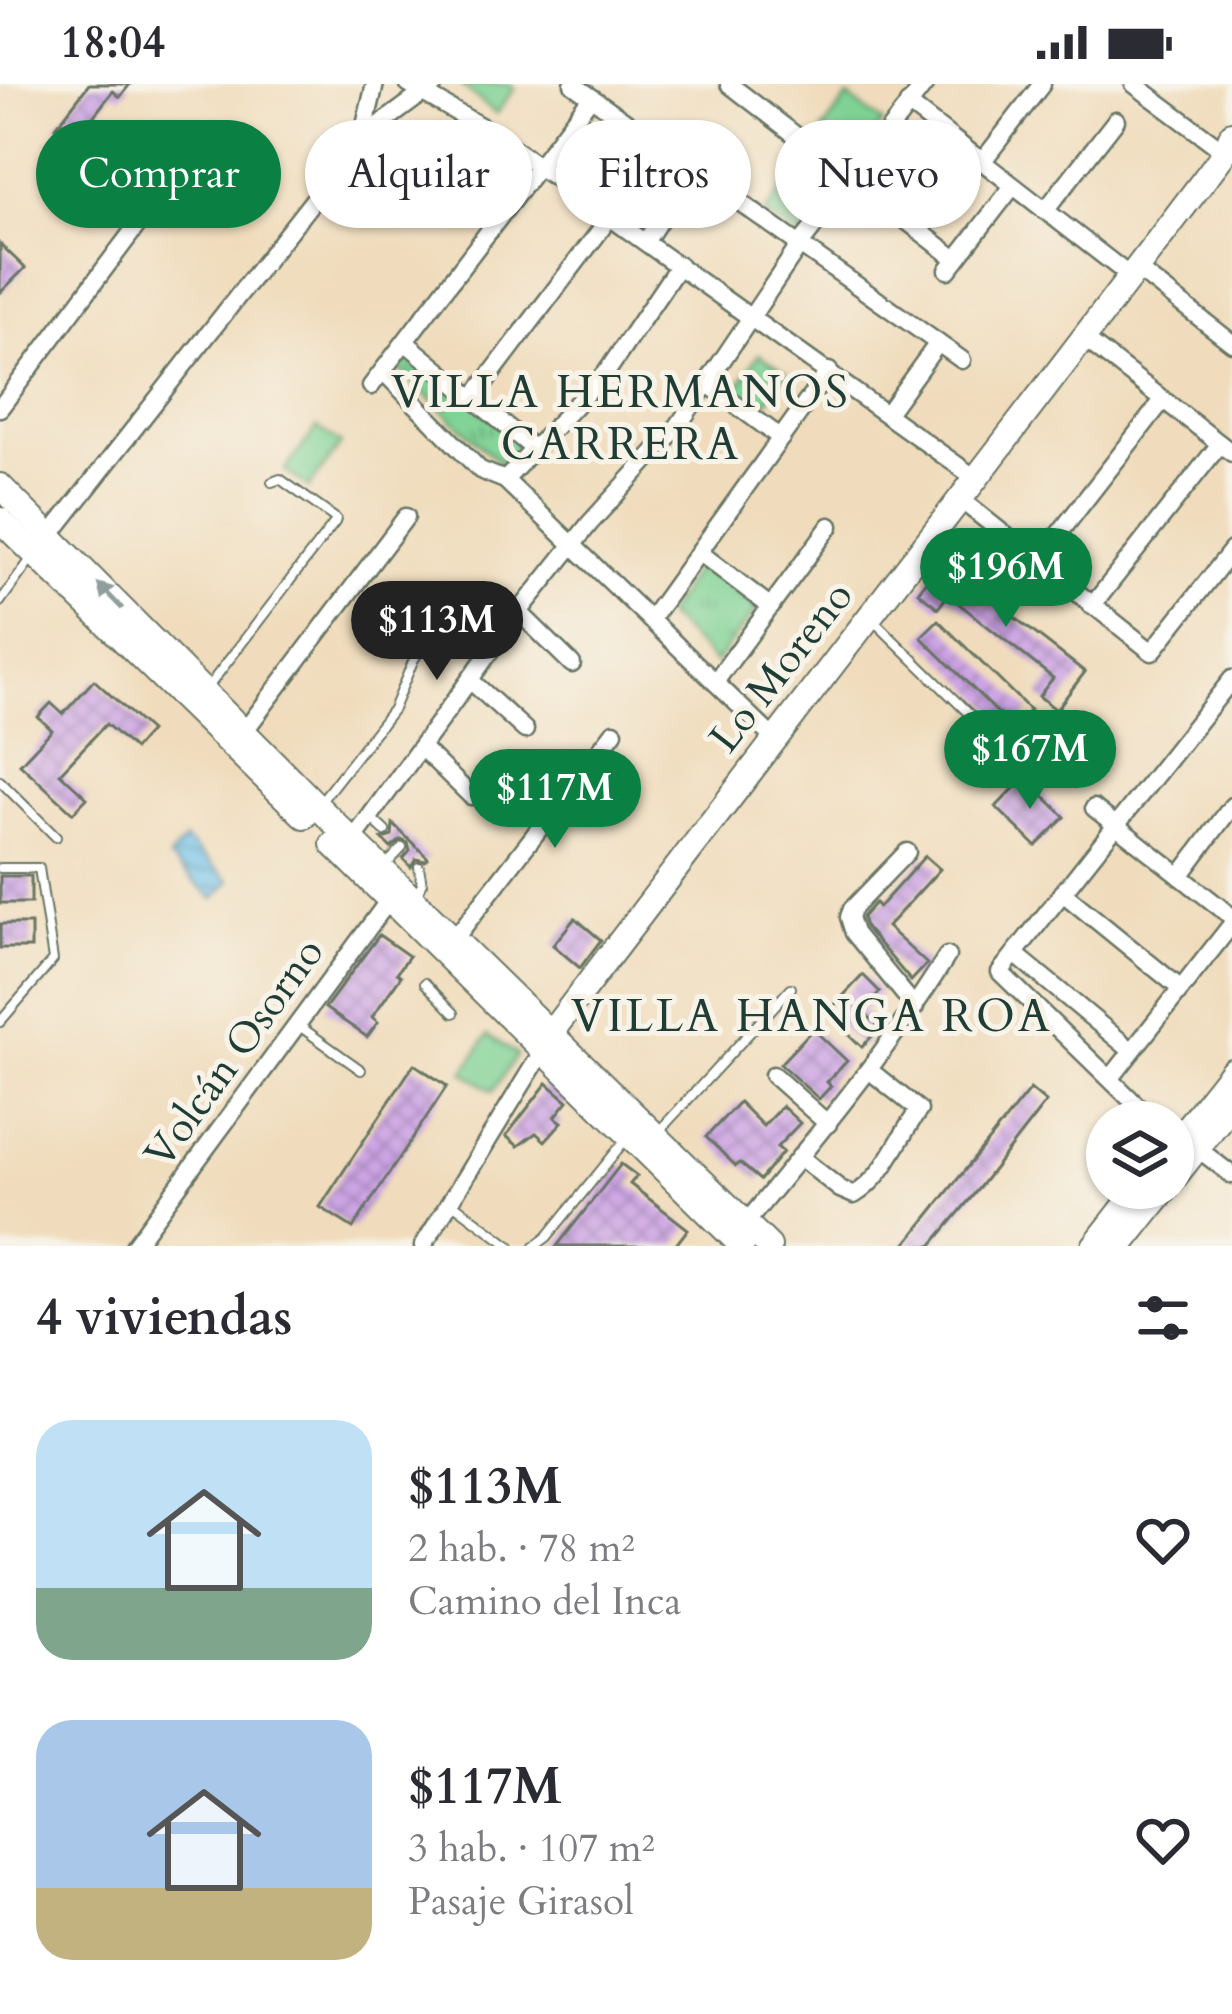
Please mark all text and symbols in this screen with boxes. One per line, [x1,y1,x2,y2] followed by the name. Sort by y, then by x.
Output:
[60,12,165,73] text: 18:04
[36,120,281,228] chip: Comprar
[305,120,532,228] chip: Alquilar
[556,120,751,228] chip: Filtros
[775,120,981,228] chip: Nuevo
[391,362,851,475] district label: VILLA HERMANOS CARRERA
[922,528,1090,630] pin: $196M
[947,540,1065,593] text: $196M
[696,570,866,764] street label: Lo Moreno
[353,581,521,683] pin: $113M
[96,582,124,611] one-way arrow
[378,593,496,646] text: $113M
[946,710,1114,812] pin: $167M
[971,722,1089,775] text: $167M
[471,749,639,851] pin: $117M
[496,761,614,814] text: $117M
[131,926,337,1180] street label: Volcán Osorno
[571,986,1053,1047] district label: VILLA HANGA ROA
[1086,1101,1194,1209] map controls
[1086,1101,1194,1209] button: layers
[36,1283,292,1353] text: 4 viviendas
[1130,1285,1196,1351] icon: filters
[408,1452,562,1522] text: $113M
[132,1468,276,1612] icon: home
[1130,1507,1196,1573] icon: heart
[408,1522,635,1575] text: 2 hab. · 78 m²
[408,1575,681,1628] text: Camino del Inca
[408,1752,562,1822] text: $117M
[132,1768,276,1912] icon: home
[1130,1807,1196,1873] icon: heart
[408,1822,655,1875] text: 3 hab. · 107 m²
[408,1875,634,1928] text: Pasaje Girasol

